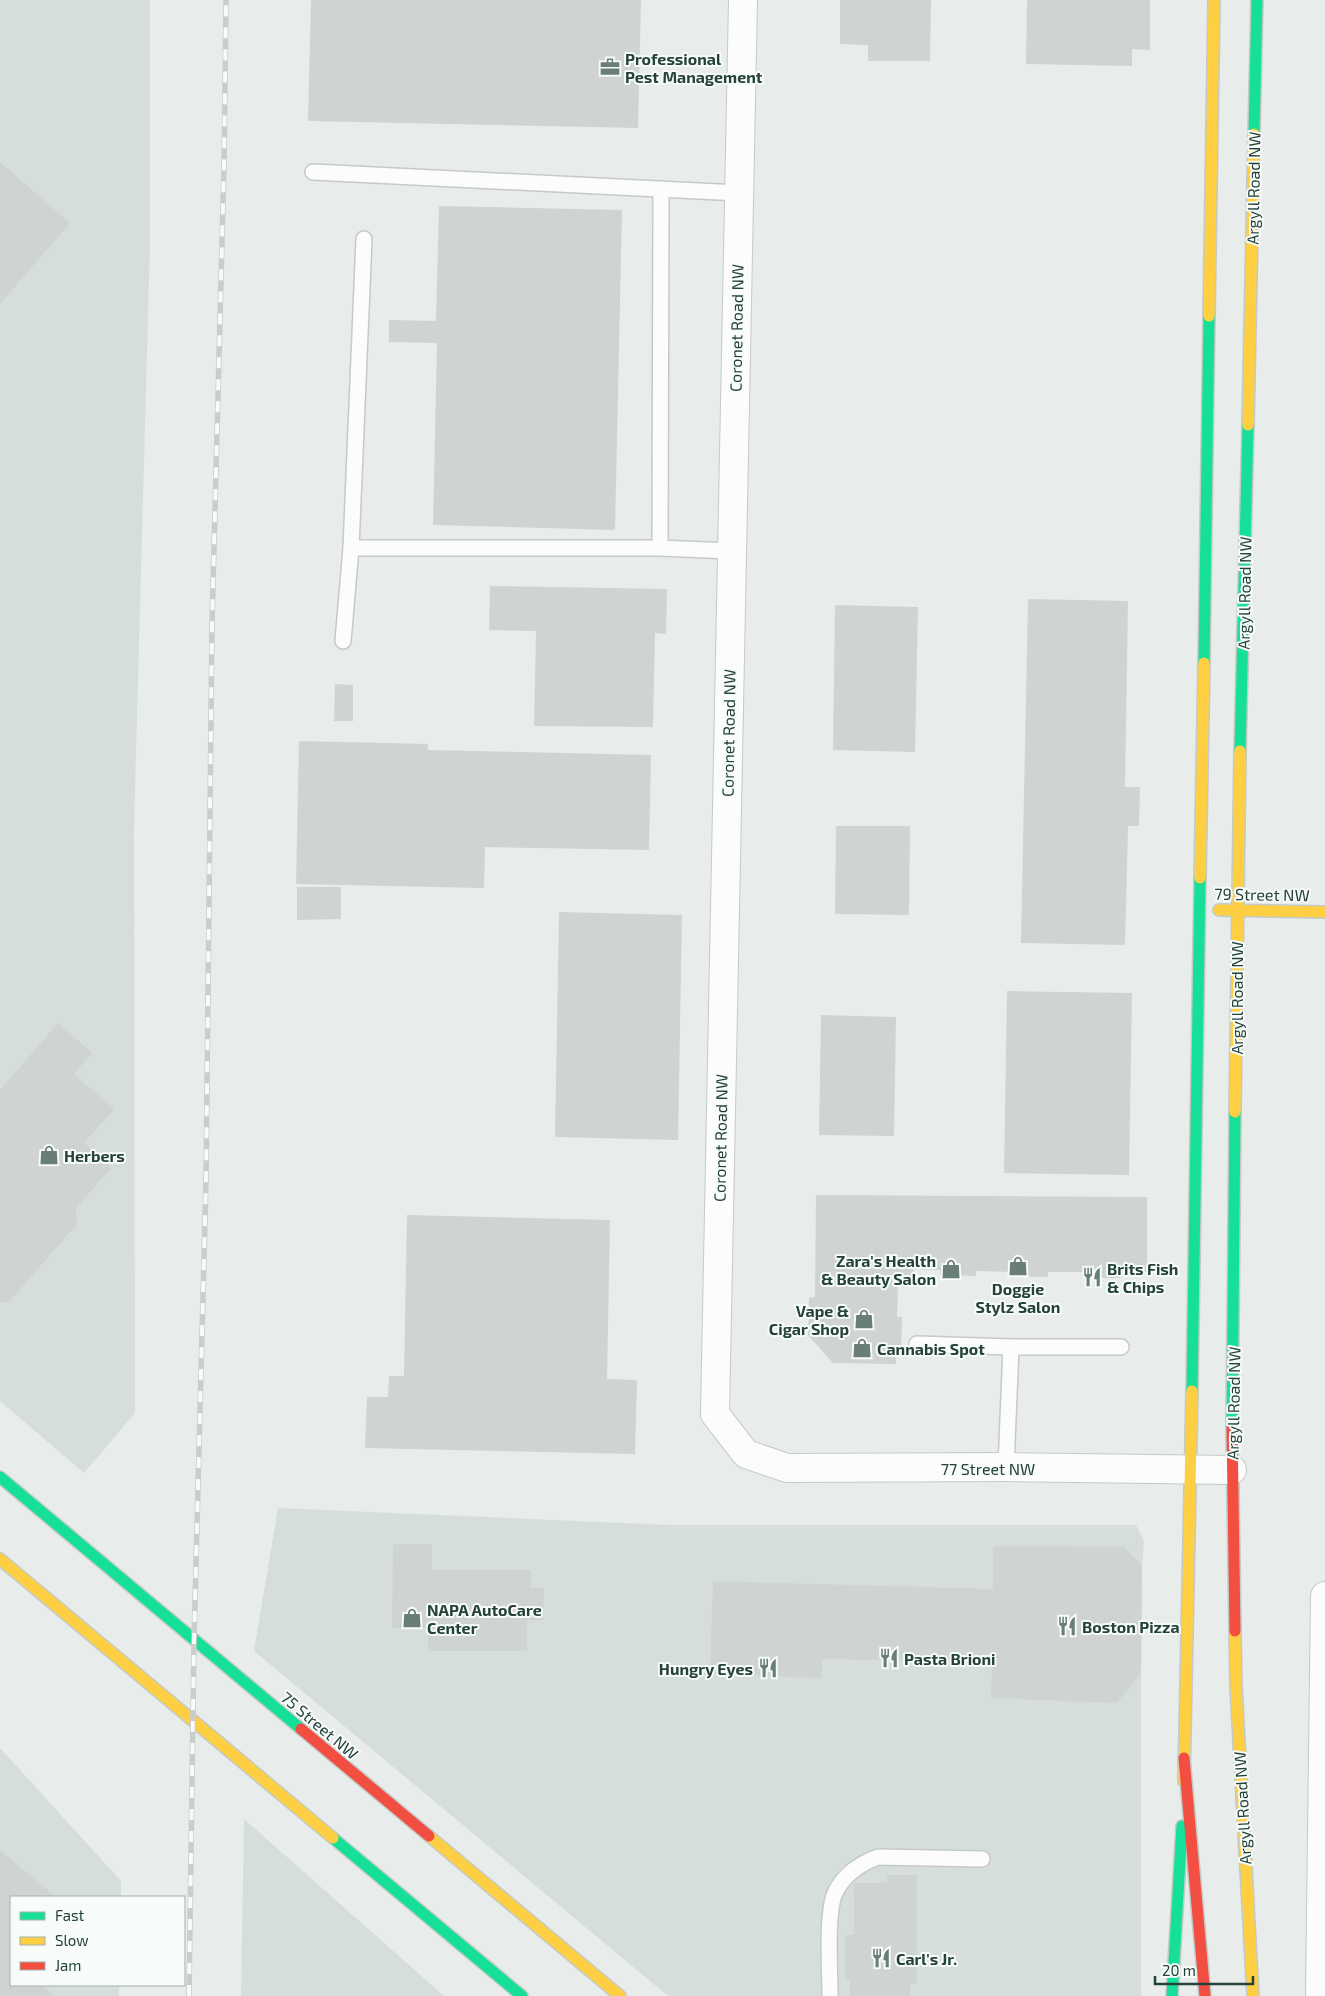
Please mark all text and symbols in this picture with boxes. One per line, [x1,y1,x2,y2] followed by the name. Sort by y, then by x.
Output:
[625,49,763,86] place label: Professional Pest Management
[599,56,621,78] office icon: Professional Pest Management
[1243,131,1263,245] street label: Argyll Road NW
[725,264,747,392] street label: Coronet Road NW
[1234,536,1254,650] street label: Argyll Road NW
[717,669,739,797] street label: Coronet Road NW
[1214,884,1310,904] street label: 79 Street NW
[1227,941,1246,1055] street label: Argyll Road NW
[709,1074,731,1202] street label: Coronet Road NW
[38,1144,60,1166] shop icon: Herbers
[64,1146,125,1165] place label: Herbers
[821,1251,936,1289] place label: Zara's Health & Beauty Salon
[1007,1255,1029,1277] shop icon: Doggie Stylz Salon
[940,1258,962,1280] shop icon: Zara's Health & Beauty Salon
[1107,1259,1178,1296] place label: Brits Fish & Chips
[1081,1266,1103,1288] restaurant icon: Brits Fish & Chips
[976,1279,1060,1317] place label: Doggie Stylz Salon
[769,1301,849,1338] place label: Vape & Cigar Shop
[853,1308,875,1330] shop icon: Vape & Cigar Shop
[851,1337,873,1359] shop icon: Cannabis Spot
[877,1339,985,1358] place label: Cannabis Spot
[1223,1346,1243,1460] street label: Argyll Road NW
[941,1459,1035,1478] street label: 77 Street NW
[427,1600,542,1637] place label: NAPA AutoCare Center
[401,1607,423,1629] shop icon: NAPA AutoCare Center
[1056,1615,1078,1637] restaurant icon: Boston Pizza
[1082,1617,1180,1636] place label: Boston Pizza
[878,1647,900,1669] restaurant icon: Pasta Brioni
[904,1649,996,1668] place label: Pasta Brioni
[757,1657,779,1679] restaurant icon: Hungry Eyes
[659,1659,753,1679] place label: Hungry Eyes
[278,1687,362,1763] street label: 75 Street NW
[1230,1751,1254,1865] street label: Argyll Road NW
[10,1896,185,1986] legend
[55,1906,85,1924] text: Fast
[55,1931,89,1949] text: Slow
[870,1947,892,1969] restaurant icon: Carl's Jr.
[896,1949,957,1968] place label: Carl's Jr.
[1155,1954,1252,1986] scale bar
[55,1956,81,1974] text: Jam
[1162,1961,1196,1979] text: 20 m

